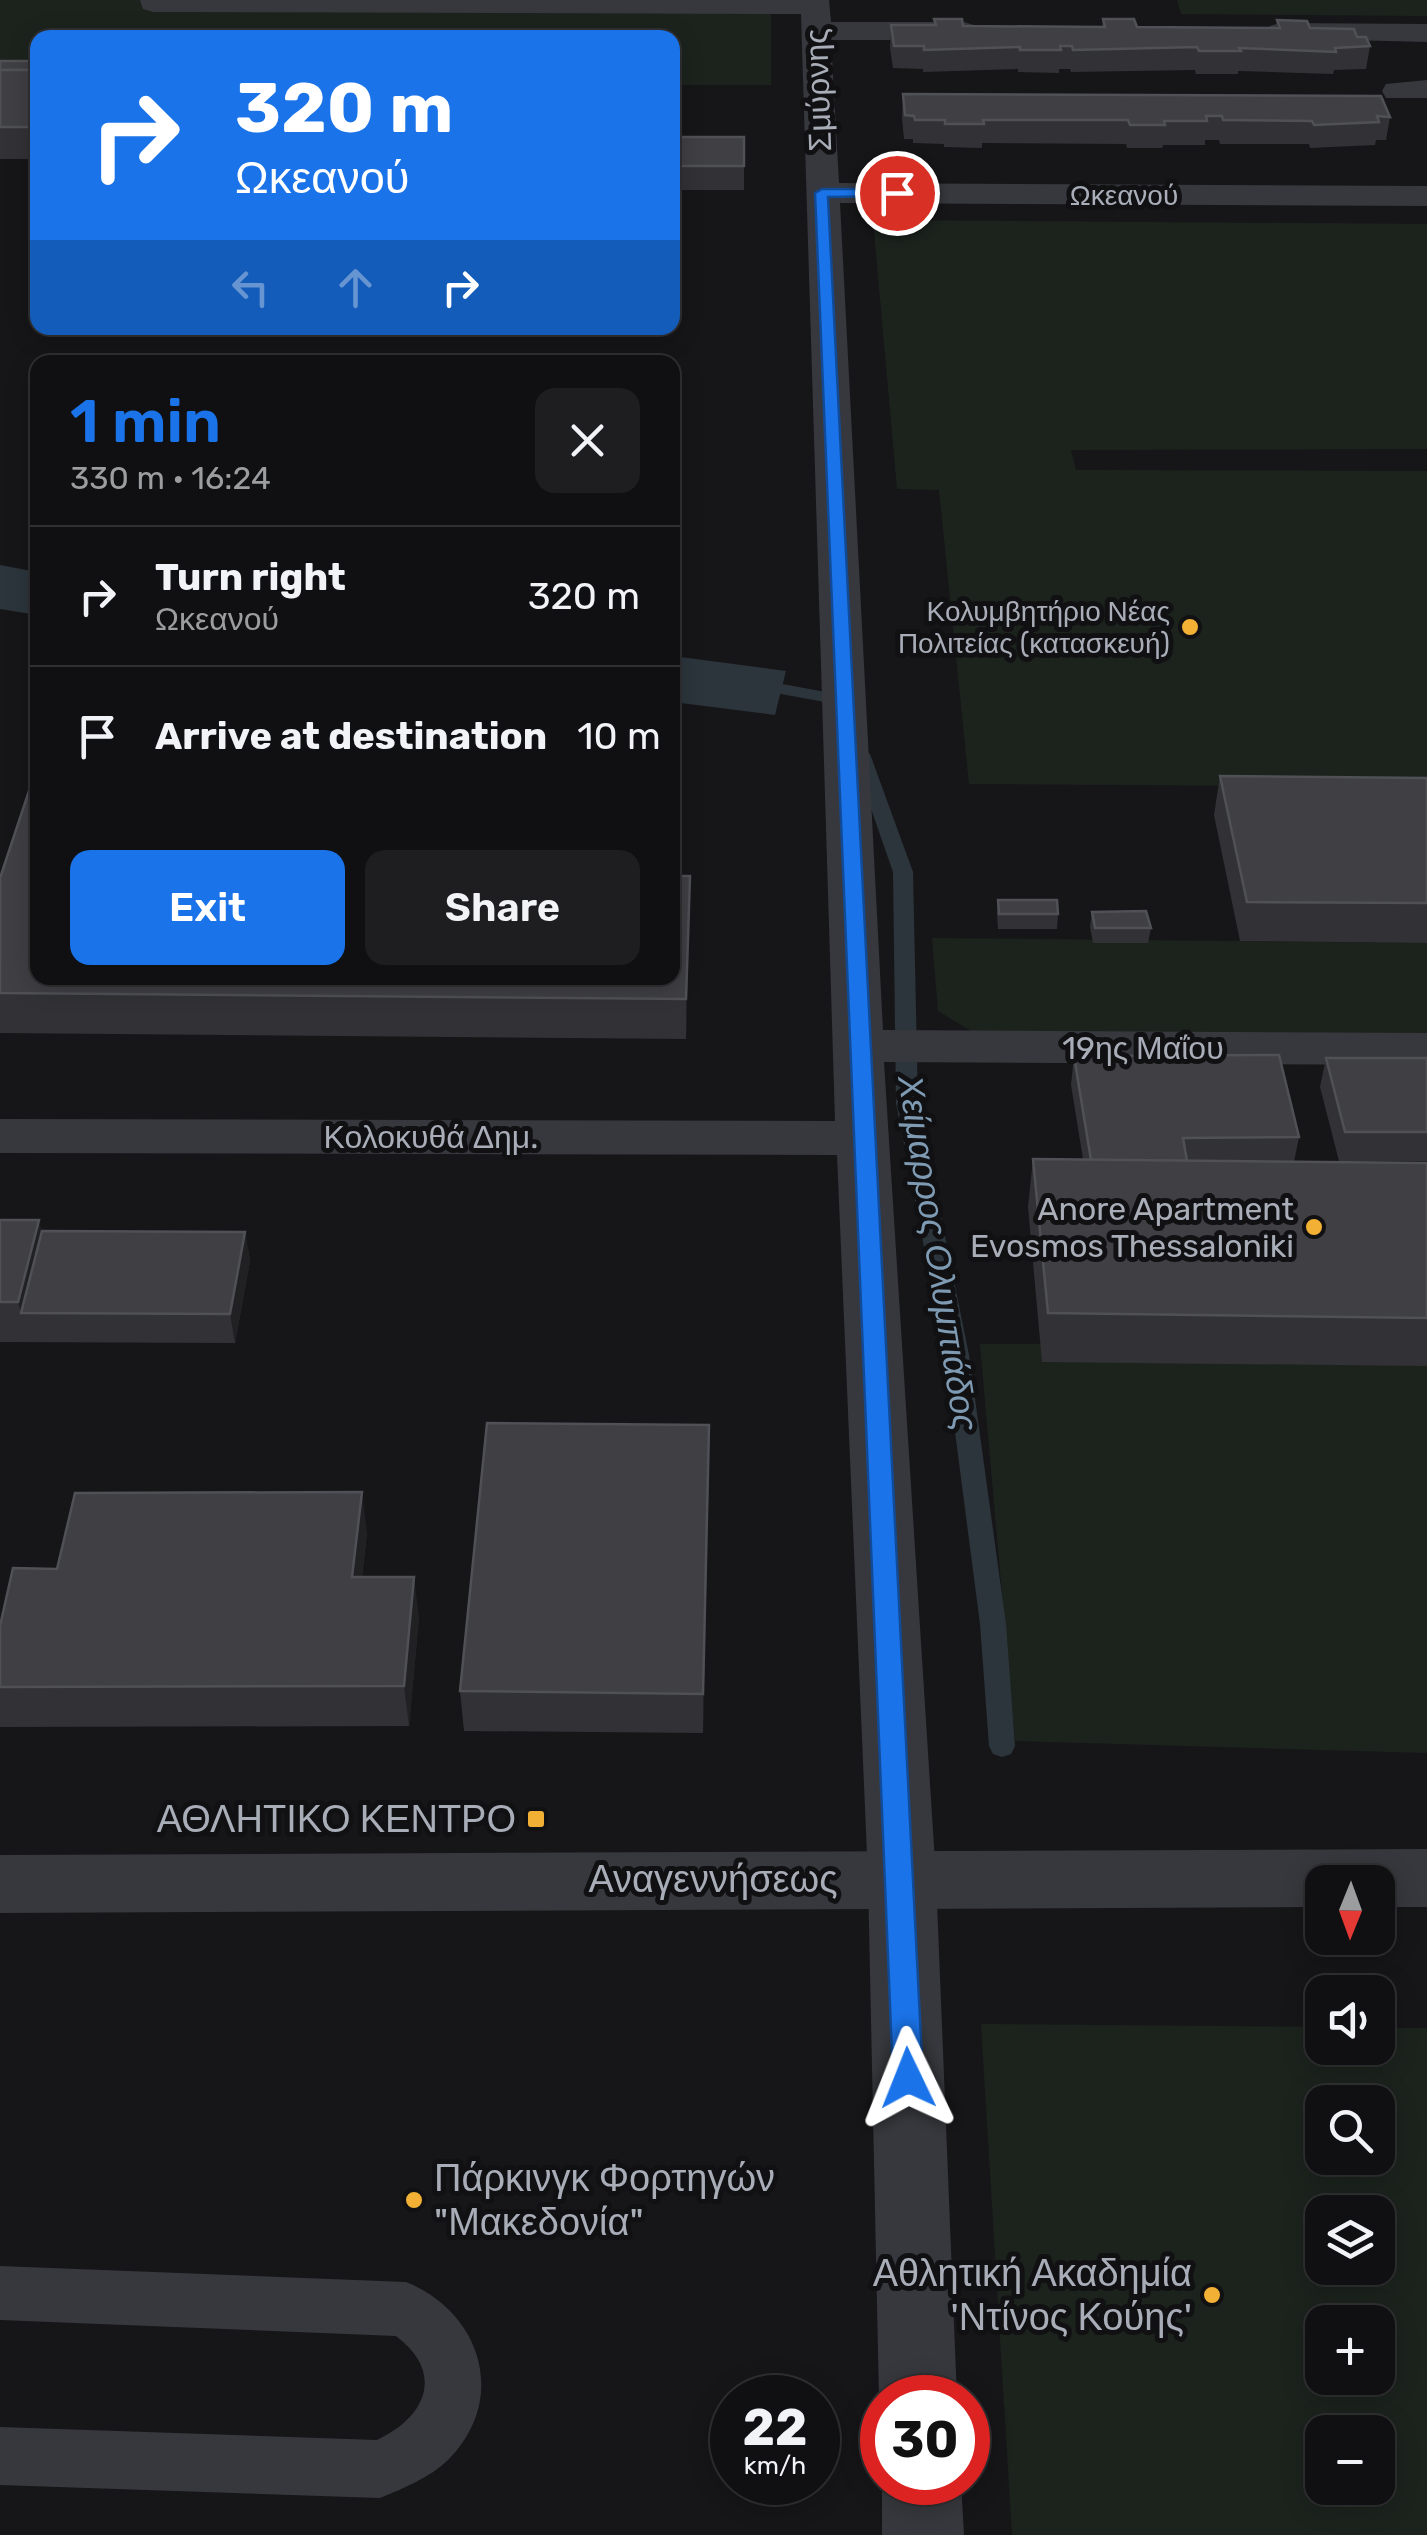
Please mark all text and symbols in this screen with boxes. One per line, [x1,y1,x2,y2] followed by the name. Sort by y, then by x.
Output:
[797,28,839,152] street label: Σμύρνης
[235,67,453,150] text: 320 m
[70,70,200,200] icon: right
[235,151,409,204] text: Ωκεανού
[855,151,940,236] pin
[870,166,925,221] icon: arrive
[1070,179,1178,212] street label: Ωκεανού
[223,260,278,315] icon: left
[328,260,383,315] icon: ahead
[433,260,488,315] icon: right
[70,386,221,457] text: 1 min
[535,388,640,493] button: close
[70,459,271,497] text: 330 m · 16:24
[155,554,346,600] text: Turn right
[70,569,125,624] icon: right
[528,573,640,619] text: 320 m
[898,595,1170,660] place label: Κολυμβητήριο Νέας Πολιτείας (κατασκευή)
[155,600,279,638] text: Ωκεανού
[1179,616,1201,638] marker: Κολυμβητήριο Νέας Πολιτείας (κατασκευή)
[70,709,125,764] icon: arrive
[155,713,547,759] text: Arrive at destination
[577,713,661,759] text: 10 m
[70,850,345,965] button: Exit
[365,850,640,965] button: Share
[1062,1029,1224,1067] street label: 19ης Μαΐου
[889,1071,987,1434] water label: Χείμαρρος Ολυμπιάδος
[324,1118,538,1156] street label: Κολοκυθά Δημ.
[970,1190,1294,1265] place label: Anore Apartment Evosmos Thessaloniki
[1303,1216,1325,1238] marker: Anore Apartment Evosmos Thessaloniki
[157,1796,516,1842] place label: ΑΘΛΗΤΙΚΟ ΚΕΝΤΡΟ
[525,1808,547,1830] marker: ΑΘΛΗΤΙΚΟ ΚΕΝΤΡΟ
[588,1856,838,1902] street label: Αναγεννήσεως
[1305,1865,1395,1955] north arrow
[1305,1865,1395,2505] map controls
[1305,1975,1395,2065] button: sound
[856,2026,960,2130] position arrow
[1305,2085,1395,2175] button: search
[434,2155,775,2245] place label: Πάρκινγκ Φορτηγών "Μακεδονία"
[403,2189,425,2211] marker: Πάρκινγκ Φορτηγών "Μακεδονία"
[1305,2195,1395,2285] button: layers
[873,2250,1192,2340] place label: Αθλητική Ακαδημία 'Ντίνος Κούης'
[1201,2284,1223,2306] marker: Αθλητική Ακαδημία 'Ντίνος Κούης'
[1305,2305,1395,2395] button: +
[860,2375,990,2505] speed limit sign: 30
[743,2398,808,2458] text: 22
[1305,2415,1395,2505] button: −
[744,2451,806,2480] text: km/h

